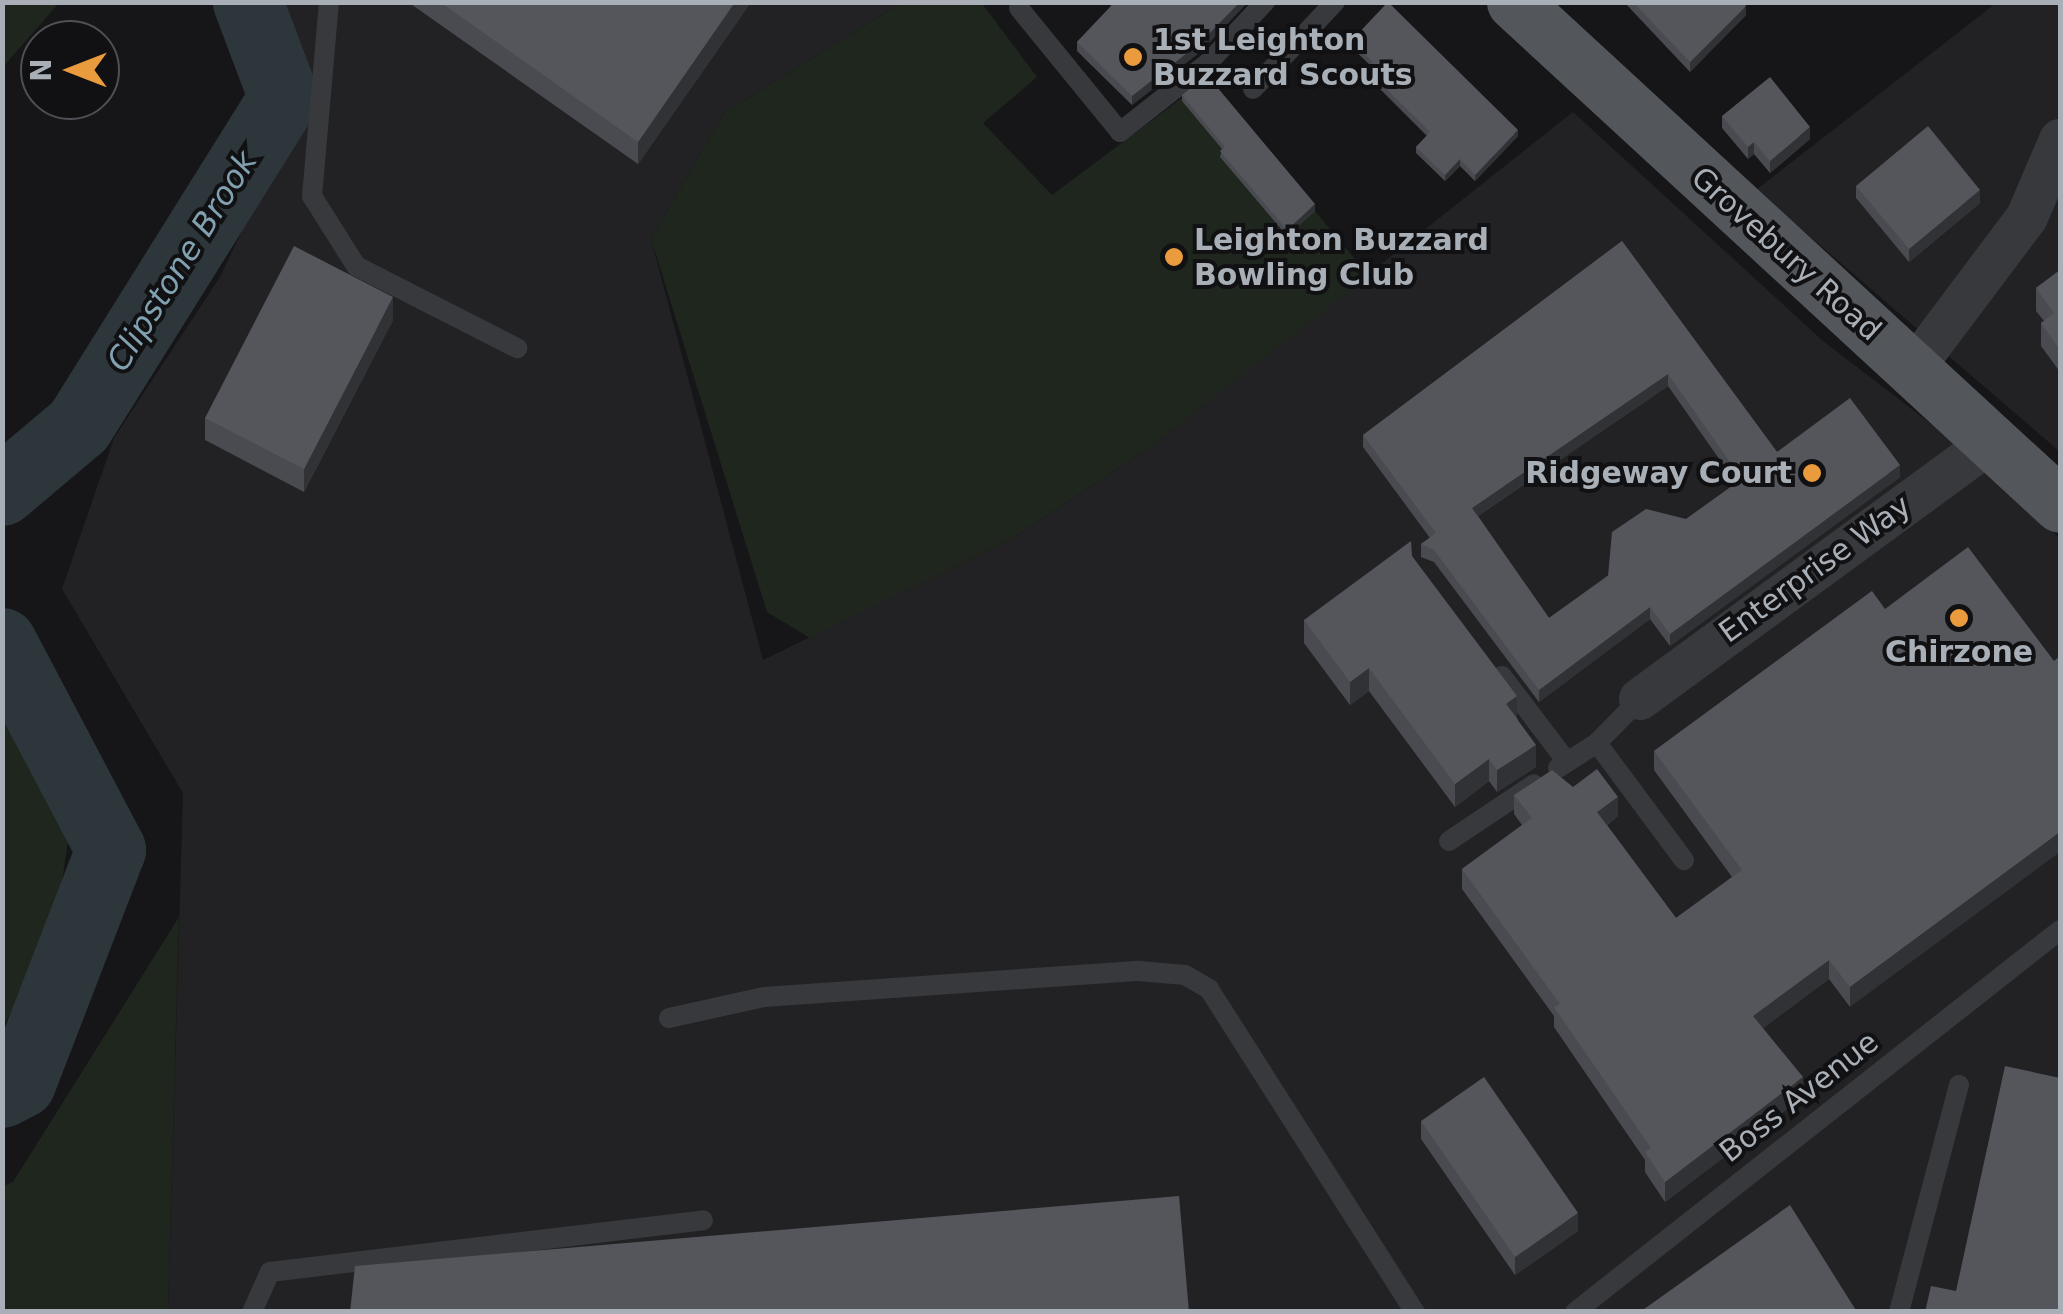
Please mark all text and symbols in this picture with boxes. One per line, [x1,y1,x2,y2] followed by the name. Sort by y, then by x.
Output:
[20,20,120,120] north arrow
[1153,22,1413,92] place label: 1st Leighton Buzzard Scouts
[1122,46,1144,68] marker: 1st Leighton Buzzard Scouts
[25,58,58,82] text: N
[99,144,265,378] water label: Clipstone Brook
[1684,160,1888,348] street label: Grovebury Road
[1194,222,1489,292] place label: Leighton Buzzard Bowling Club
[1163,246,1185,268] marker: Leighton Buzzard Bowling Club
[1525,455,1792,491] place label: Ridgeway Court
[1801,462,1823,484] marker: Ridgeway Court
[1712,488,1918,650] street label: Enterprise Way
[1948,607,1970,629] marker: Chirzone
[1885,634,2033,670] place label: Chirzone
[1713,1024,1885,1170] street label: Boss Avenue

